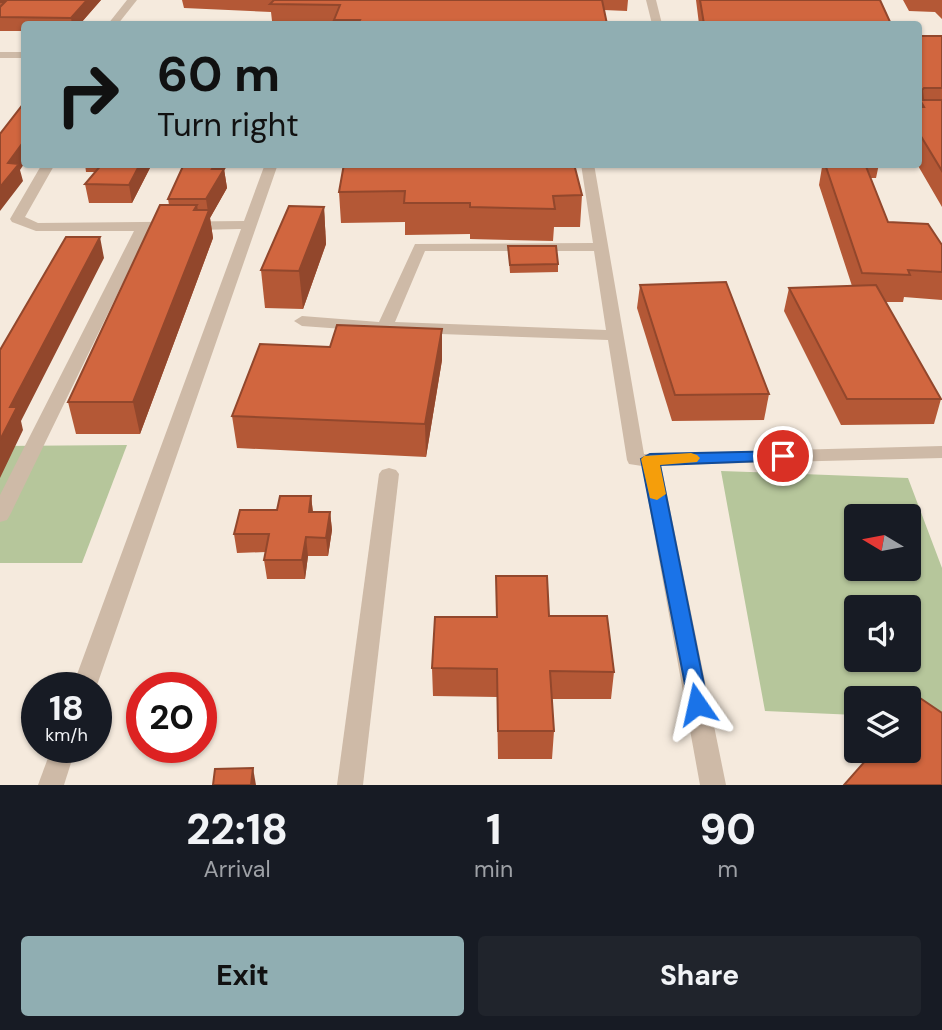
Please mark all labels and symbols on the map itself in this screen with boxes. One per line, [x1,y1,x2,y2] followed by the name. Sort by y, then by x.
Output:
[753,426,813,486] pin
[844,504,920,581] north arrow
[660,667,734,741] position arrow
[126,672,217,763] speed limit sign: 20

